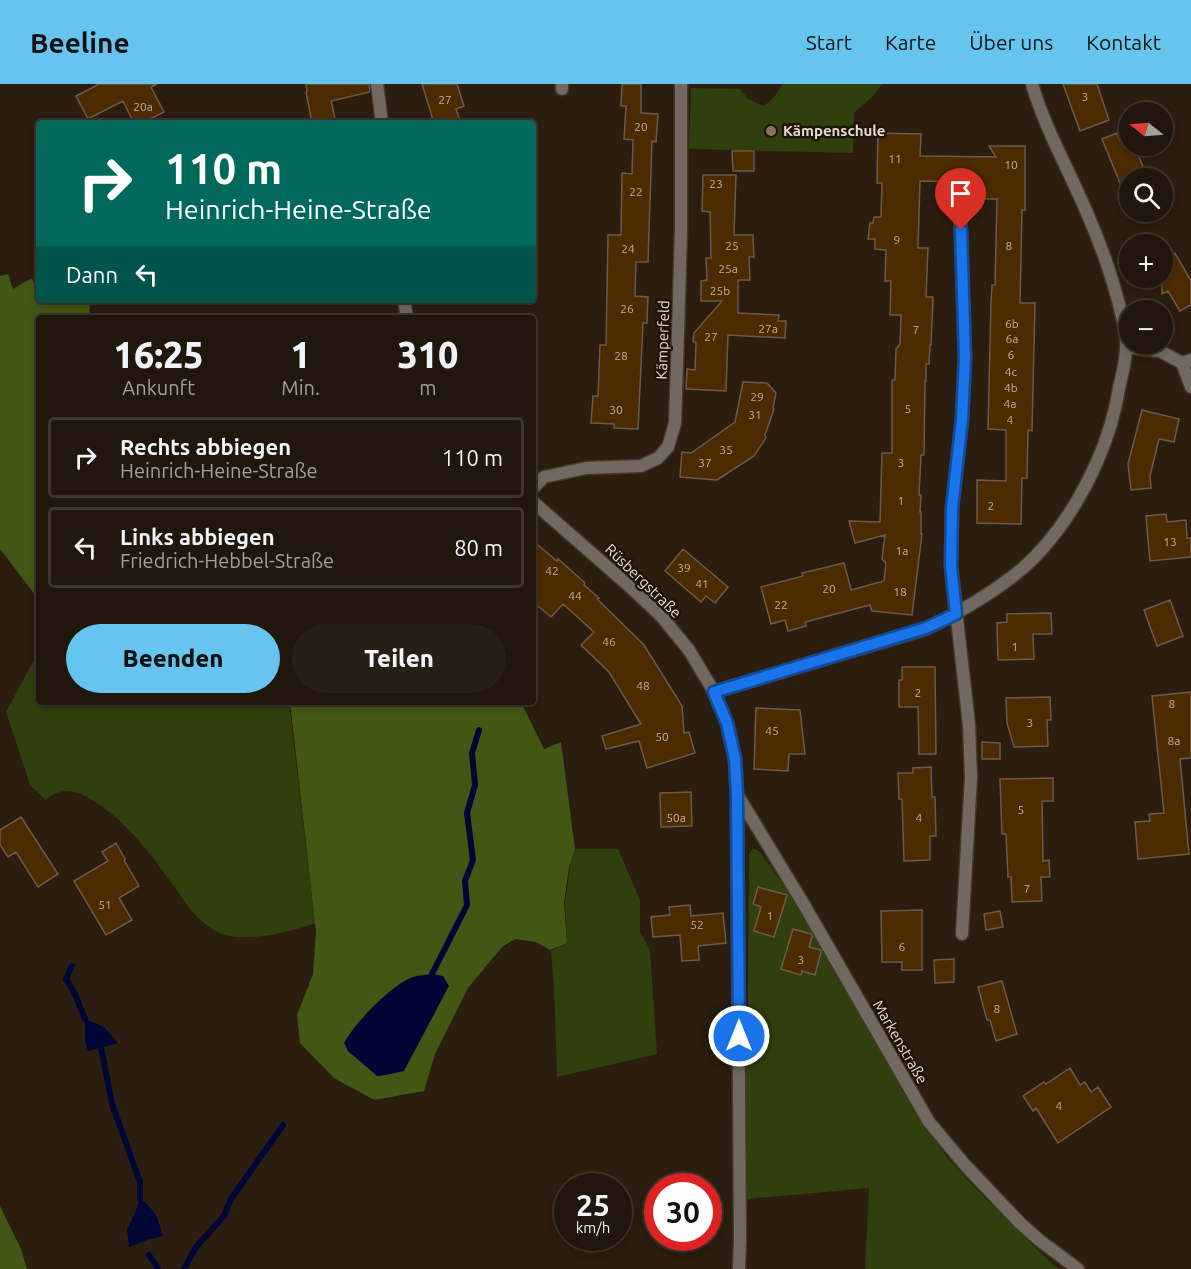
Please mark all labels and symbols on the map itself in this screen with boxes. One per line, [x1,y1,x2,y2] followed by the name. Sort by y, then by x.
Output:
[1082,90,1088,103] house number: 3
[438,93,452,106] house number: 27
[133,100,153,113] house number: 20a
[1119,102,1173,156] north arrow
[634,120,648,133] house number: 20
[783,122,886,139] place label: Kämpenschule
[764,124,778,138] marker: Kämpenschule
[888,152,902,165] house number: 11
[1004,158,1018,171] house number: 10
[935,168,986,230] pin
[709,177,723,190] house number: 23
[629,185,643,198] house number: 22
[894,233,900,246] house number: 9
[725,239,739,252] house number: 25
[1006,239,1013,252] house number: 8
[621,242,635,255] house number: 24
[718,262,738,275] house number: 25a
[710,284,730,297] house number: 25b
[653,300,672,380] street label: Kämperfeld
[620,302,634,315] house number: 26
[1005,317,1019,330] house number: 6b
[758,322,778,335] house number: 27a
[913,323,919,336] house number: 7
[704,330,718,343] house number: 27
[1006,332,1018,345] house number: 6a
[1008,348,1015,361] house number: 6
[614,349,628,362] house number: 28
[1005,365,1018,378] house number: 4c
[1004,381,1018,394] house number: 4b
[750,390,764,403] house number: 29
[1004,397,1016,410] house number: 4a
[905,402,911,415] house number: 5
[609,403,623,416] house number: 30
[748,408,762,421] house number: 31
[1007,413,1014,426] house number: 4
[719,443,733,456] house number: 35
[698,456,712,469] house number: 37
[898,456,904,469] house number: 3
[898,494,904,507] house number: 1
[988,499,994,512] house number: 2
[1163,535,1177,548] house number: 13
[602,540,685,621] street label: Rüsbergstraße
[896,544,908,557] house number: 1a
[677,561,691,574] house number: 39
[545,564,559,577] house number: 42
[695,577,709,590] house number: 41
[822,582,836,595] house number: 20
[893,585,907,598] house number: 18
[568,589,582,602] house number: 44
[774,598,788,611] house number: 22
[602,635,616,648] house number: 46
[1012,640,1018,653] house number: 1
[636,679,650,692] house number: 48
[915,686,921,699] house number: 2
[1169,697,1176,710] house number: 8
[1027,716,1033,729] house number: 3
[765,724,779,737] house number: 45
[655,730,669,743] house number: 50
[1168,734,1180,747] house number: 8a
[1018,803,1024,816] house number: 5
[666,811,686,824] house number: 50a
[916,811,923,824] house number: 4
[1024,882,1030,895] house number: 7
[98,898,112,911] house number: 51
[767,909,773,922] house number: 1
[690,918,704,931] house number: 52
[899,940,906,953] house number: 6
[798,953,804,966] house number: 3
[870,997,931,1087] street label: Markenstraße
[994,1002,1001,1015] house number: 8
[707,1004,771,1068] position arrow
[1056,1099,1063,1112] house number: 4
[644,1173,722,1251] speed limit sign: 30

